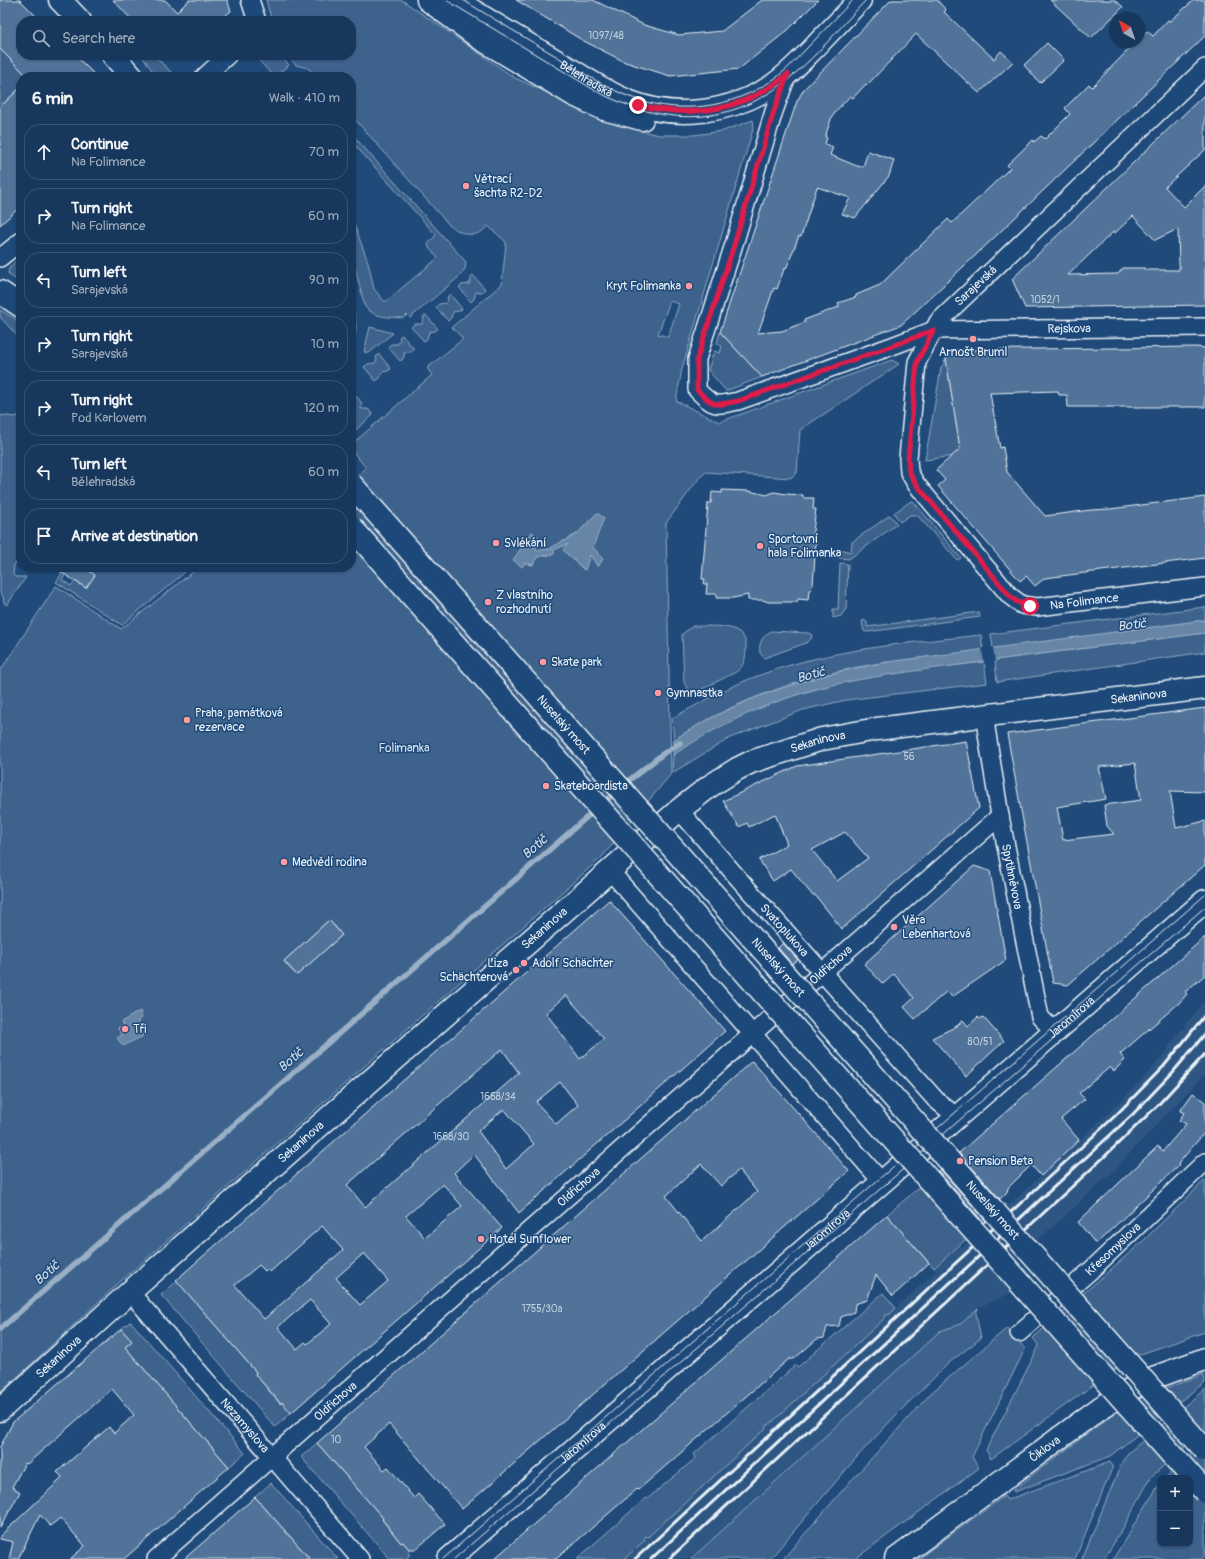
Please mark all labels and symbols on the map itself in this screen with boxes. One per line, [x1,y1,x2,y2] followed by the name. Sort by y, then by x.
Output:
[1109,12,1145,48] north arrow
[588,30,624,42] house number: 1097/48
[557,57,616,101] street label: Bělehradská
[629,96,647,114] route end
[474,172,543,201] place label: Větrací šachta R2-D2
[461,181,471,191] marker: Větrací šachta R2-D2
[952,262,1001,309] street label: Sarajevská
[606,279,681,294] place label: Kryt Folimanka
[684,281,694,291] marker: Kryt Folimanka
[1030,294,1060,306] house number: 1052/1
[1047,321,1091,336] street label: Rejskova
[968,334,978,344] marker: Arnošt Bruml
[939,345,1007,360] place label: Arnošt Bruml
[768,532,842,561] place label: Sportovní hala Folimanka
[504,536,546,551] place label: Svlékání
[491,538,501,548] marker: Svlékání
[755,541,765,551] marker: Sportovní hala Folimanka
[496,588,554,617] place label: Z vlastního rozhodnutí
[1049,590,1119,613] street label: Na Folimance
[483,597,493,607] marker: Z vlastního rozhodnutí
[1021,597,1039,615] route start
[1117,615,1148,635] water label: Botič
[551,655,602,670] place label: Skate park
[538,657,548,667] marker: Skate park
[795,663,828,686] water label: Botič
[1110,685,1168,707] street label: Sekaninova
[666,686,723,701] place label: Gymnastka
[653,688,663,698] marker: Gymnastka
[534,692,594,757] street label: Nuselský most
[195,706,283,735] place label: Praha, památková rezervace
[182,715,192,725] marker: Praha, památková rezervace
[789,727,847,756] street label: Sekaninova
[378,741,430,756] park label: Folimanka
[903,751,915,763] house number: 56
[554,779,628,794] place label: Skateboardista
[541,781,551,791] marker: Skateboardista
[519,831,552,862] water label: Botič
[998,842,1026,911] street label: Spytihněvova
[292,855,367,870] place label: Medvědí rodina
[279,857,289,867] marker: Medvědí rodina
[757,901,812,960] street label: Svatoplukova
[518,904,571,952] street label: Sekaninova
[902,913,971,942] place label: Věra Lebenhartová
[889,922,899,932] marker: Věra Lebenhartová
[748,935,808,1000] street label: Nuselský most
[806,942,856,988] street label: Oldřichova
[439,956,508,985] place label: Liza Schӓchterová
[532,956,614,971] place label: Adolf Schӓchter
[519,958,529,968] marker: Adolf Schӓchter
[511,965,521,975] marker: Liza Schӓchterová
[1045,993,1098,1042] street label: Jaromírova
[133,1022,146,1037] place label: Tři
[120,1024,130,1034] marker: Tři
[968,1036,992,1048] house number: 80/51
[275,1044,308,1075] water label: Botič
[480,1091,516,1103] house number: 1668/34
[275,1117,327,1166] street label: Sekaninova
[433,1131,469,1143] house number: 1668/30
[968,1154,1034,1169] place label: Pension Beta
[955,1156,965,1166] marker: Pension Beta
[554,1164,604,1210] street label: Oldřichova
[963,1177,1023,1243] street label: Nuselský most
[800,1205,854,1254] street label: Jaromírova
[1082,1219,1144,1279] street label: Křesomyslova
[489,1232,572,1247] place label: Hotel Sunflower
[476,1234,486,1244] marker: Hotel Sunflower
[31,1257,64,1288] water label: Botič
[522,1303,563,1315] house number: 1755/30a
[33,1332,85,1381] street label: Sekaninova
[311,1378,360,1424] street label: Oldřichova
[217,1395,273,1456] street label: Nezamyslova
[556,1418,609,1467] street label: Jaromírova
[1026,1432,1064,1465] street label: Čiklova
[331,1434,342,1446] house number: 10

